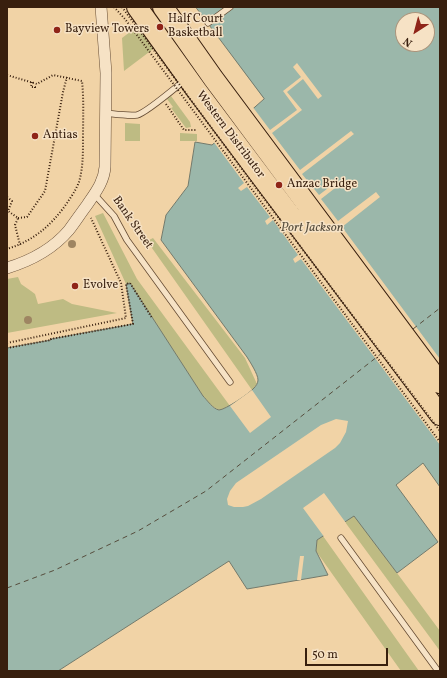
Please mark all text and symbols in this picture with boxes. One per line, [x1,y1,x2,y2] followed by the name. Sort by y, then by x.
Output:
[395,12,435,52] north arrow
[168,13,223,41] place label: Half Court Basketball
[155,22,165,32] marker: Half Court Basketball
[65,23,149,37] place label: Bayview Towers
[52,25,62,35] marker: Bayview Towers
[401,33,416,50] text: N
[193,89,267,181] street label: Western Distributor
[43,129,78,143] place label: Antias
[30,131,40,141] marker: Antias
[287,178,357,192] place label: Anzac Bridge
[274,180,284,190] marker: Anzac Bridge
[109,194,155,252] street label: Bank Street
[281,221,343,237] water label: Port Jackson
[83,279,118,293] place label: Evolve
[70,281,80,291] marker: Evolve
[307,640,390,666] scale bar
[312,647,338,663] text: 50 m

